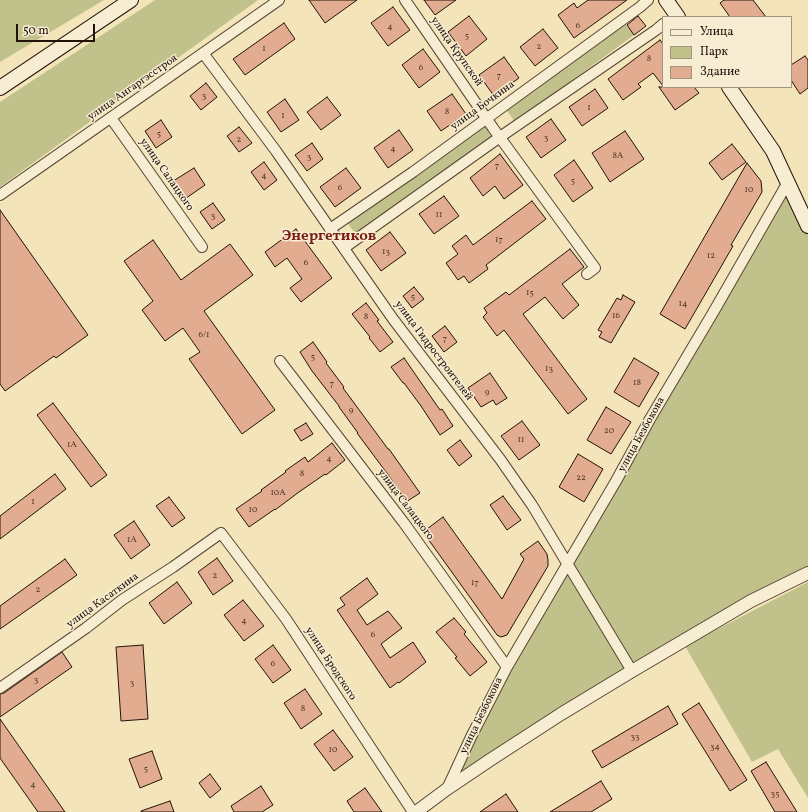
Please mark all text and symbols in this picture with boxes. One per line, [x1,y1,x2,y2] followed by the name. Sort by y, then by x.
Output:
[427,15,485,89] street label: улица Крупской
[18,16,97,42] scale bar
[662,16,792,88] legend
[576,21,580,31] house number: 6
[387,22,393,32] house number: 4
[23,23,49,39] text: 50 m
[700,24,733,40] text: Улица
[465,31,469,41] house number: 5
[537,42,541,52] house number: 2
[262,44,266,54] house number: 1
[700,44,728,60] text: Парк
[86,52,180,124] street label: улица Ангаргэсстроя
[647,54,651,64] house number: 8
[419,63,423,73] house number: 6
[700,64,740,80] text: Здание
[497,71,501,81] house number: 7
[448,78,518,134] street label: улица Бочкина
[202,91,206,101] house number: 3
[587,103,591,113] house number: 1
[445,107,449,117] house number: 8
[281,111,285,121] house number: 1
[157,129,161,139] house number: 5
[544,133,548,143] house number: 3
[237,135,241,145] house number: 2
[136,136,196,214] street label: улица Салацкого
[390,144,396,154] house number: 4
[613,151,623,161] house number: 8А
[307,152,311,162] house number: 3
[495,161,499,171] house number: 7
[261,171,267,181] house number: 4
[571,176,575,186] house number: 5
[338,183,342,193] house number: 6
[745,185,753,195] house number: 10
[436,210,442,220] house number: 11
[211,211,215,221] house number: 3
[282,228,376,246] district label: Энергетиков
[495,235,503,245] house number: 17
[382,247,390,257] house number: 13
[707,251,715,261] house number: 12
[304,258,308,268] house number: 6
[526,288,534,298] house number: 15
[411,292,415,302] house number: 5
[391,298,475,404] street label: улица Гидростроителей
[679,299,687,309] house number: 14
[612,311,620,321] house number: 16
[364,312,368,322] house number: 8
[198,330,210,340] house number: 6/1
[443,334,447,344] house number: 7
[311,352,315,362] house number: 5
[545,364,553,374] house number: 13
[633,378,641,388] house number: 18
[330,379,334,389] house number: 7
[485,388,489,398] house number: 9
[616,395,668,475] street label: улица Безбокова
[349,406,353,416] house number: 9
[604,426,614,436] house number: 20
[518,435,524,445] house number: 11
[67,440,77,450] house number: 1А
[326,454,332,464] house number: 4
[374,467,436,543] street label: улица Салацкого
[300,469,304,479] house number: 8
[576,473,586,483] house number: 22
[270,488,286,498] house number: 10А
[31,497,35,507] house number: 1
[249,505,257,515] house number: 10
[127,535,137,545] house number: 1А
[64,570,142,632] street label: улица Касаткина
[213,571,217,581] house number: 2
[471,578,479,588] house number: 17
[36,585,40,595] house number: 2
[241,616,247,626] house number: 4
[301,625,359,703] street label: улица Бродского
[371,630,375,640] house number: 6
[271,659,275,669] house number: 6
[34,675,38,685] house number: 3
[458,675,506,757] street label: улица Безбокова
[130,678,134,688] house number: 3
[301,704,305,714] house number: 8
[630,732,640,742] house number: 33
[710,742,720,752] house number: 34
[329,745,337,755] house number: 10
[144,764,148,774] house number: 5
[30,780,36,790] house number: 4
[771,789,779,799] house number: 35

